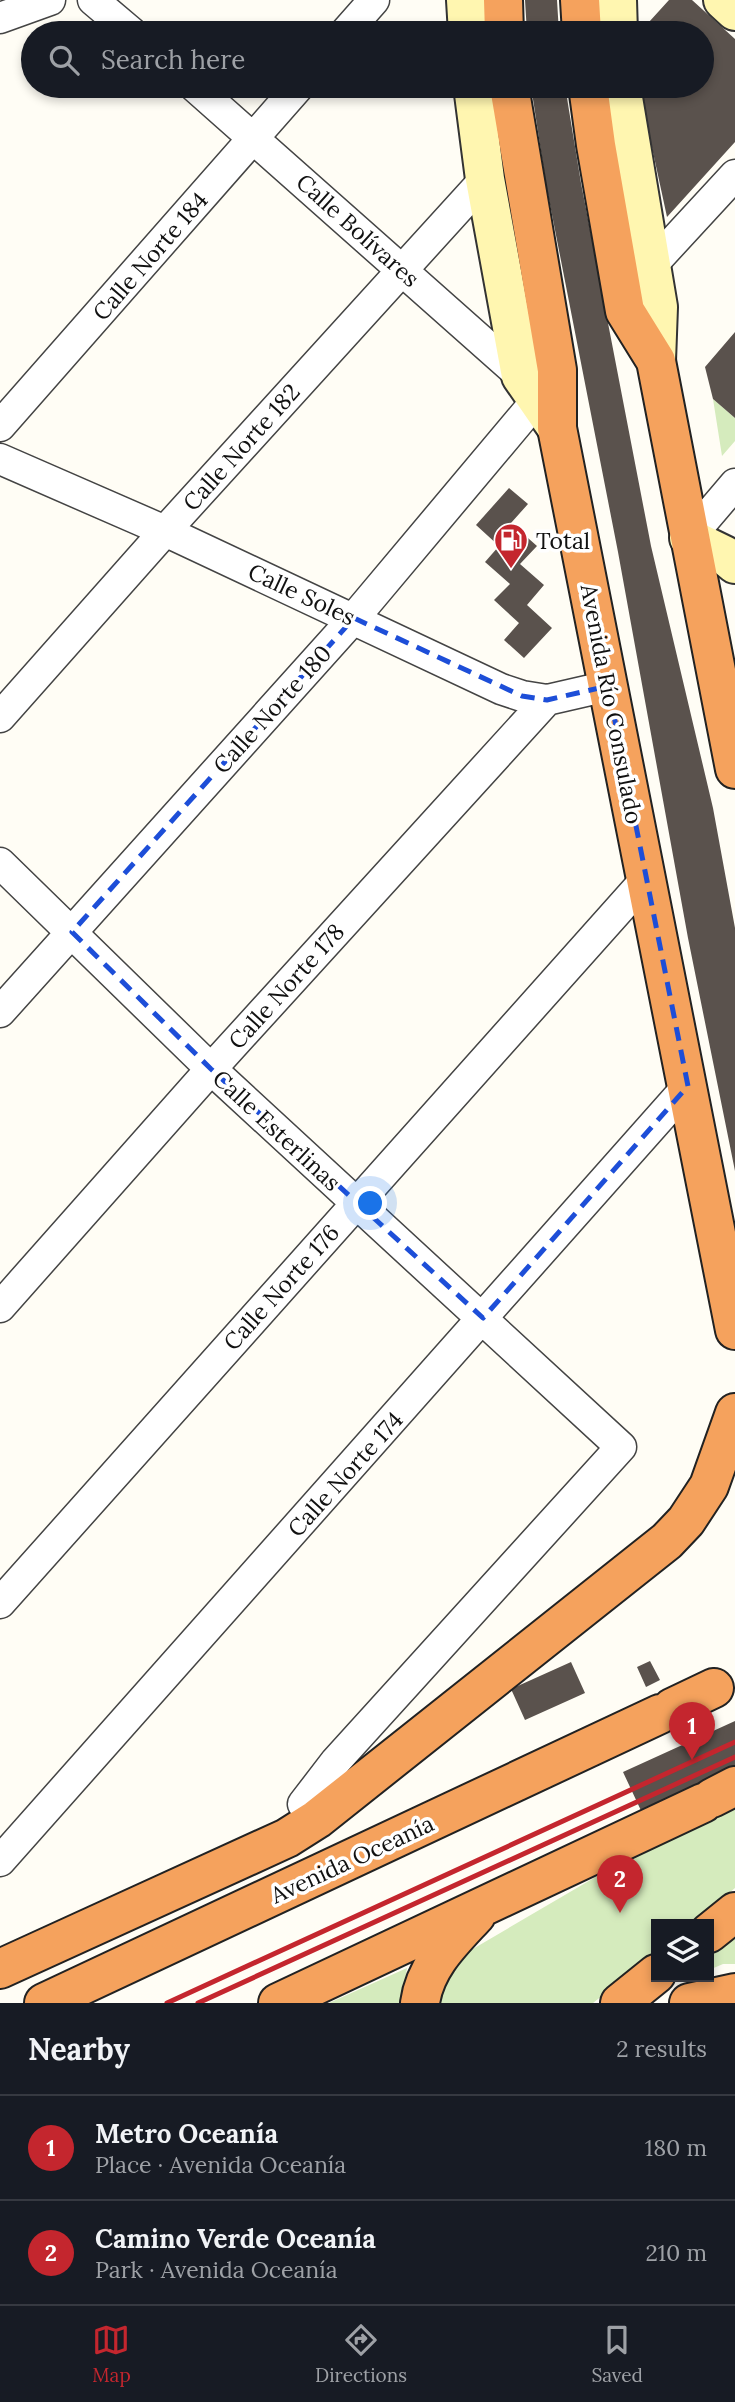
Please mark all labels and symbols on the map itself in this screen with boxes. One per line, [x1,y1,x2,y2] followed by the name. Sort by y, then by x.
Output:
[290,167,426,293] street label: Calle Bolívares
[86,186,214,326] street label: Calle Norte 184
[176,378,306,516] street label: Calle Norte 182
[492,521,530,570] fuel station icon: Total
[536,526,590,555] place label: Total
[244,557,360,631] street label: Calle Soles
[574,581,649,826] street label: Avenida Río Consulado
[207,639,337,779] street label: Calle Norte 180
[222,917,350,1055] street label: Calle Norte 178
[207,1063,347,1197] street label: Calle Esterlinas
[353,1186,387,1220] your location
[217,1218,345,1356] street label: Calle Norte 176
[281,1405,409,1543] street label: Calle Norte 174
[669,1702,715,1760] pin: 1
[265,1808,438,1910] street label: Avenida Oceanía
[597,1855,643,1913] pin: 2

